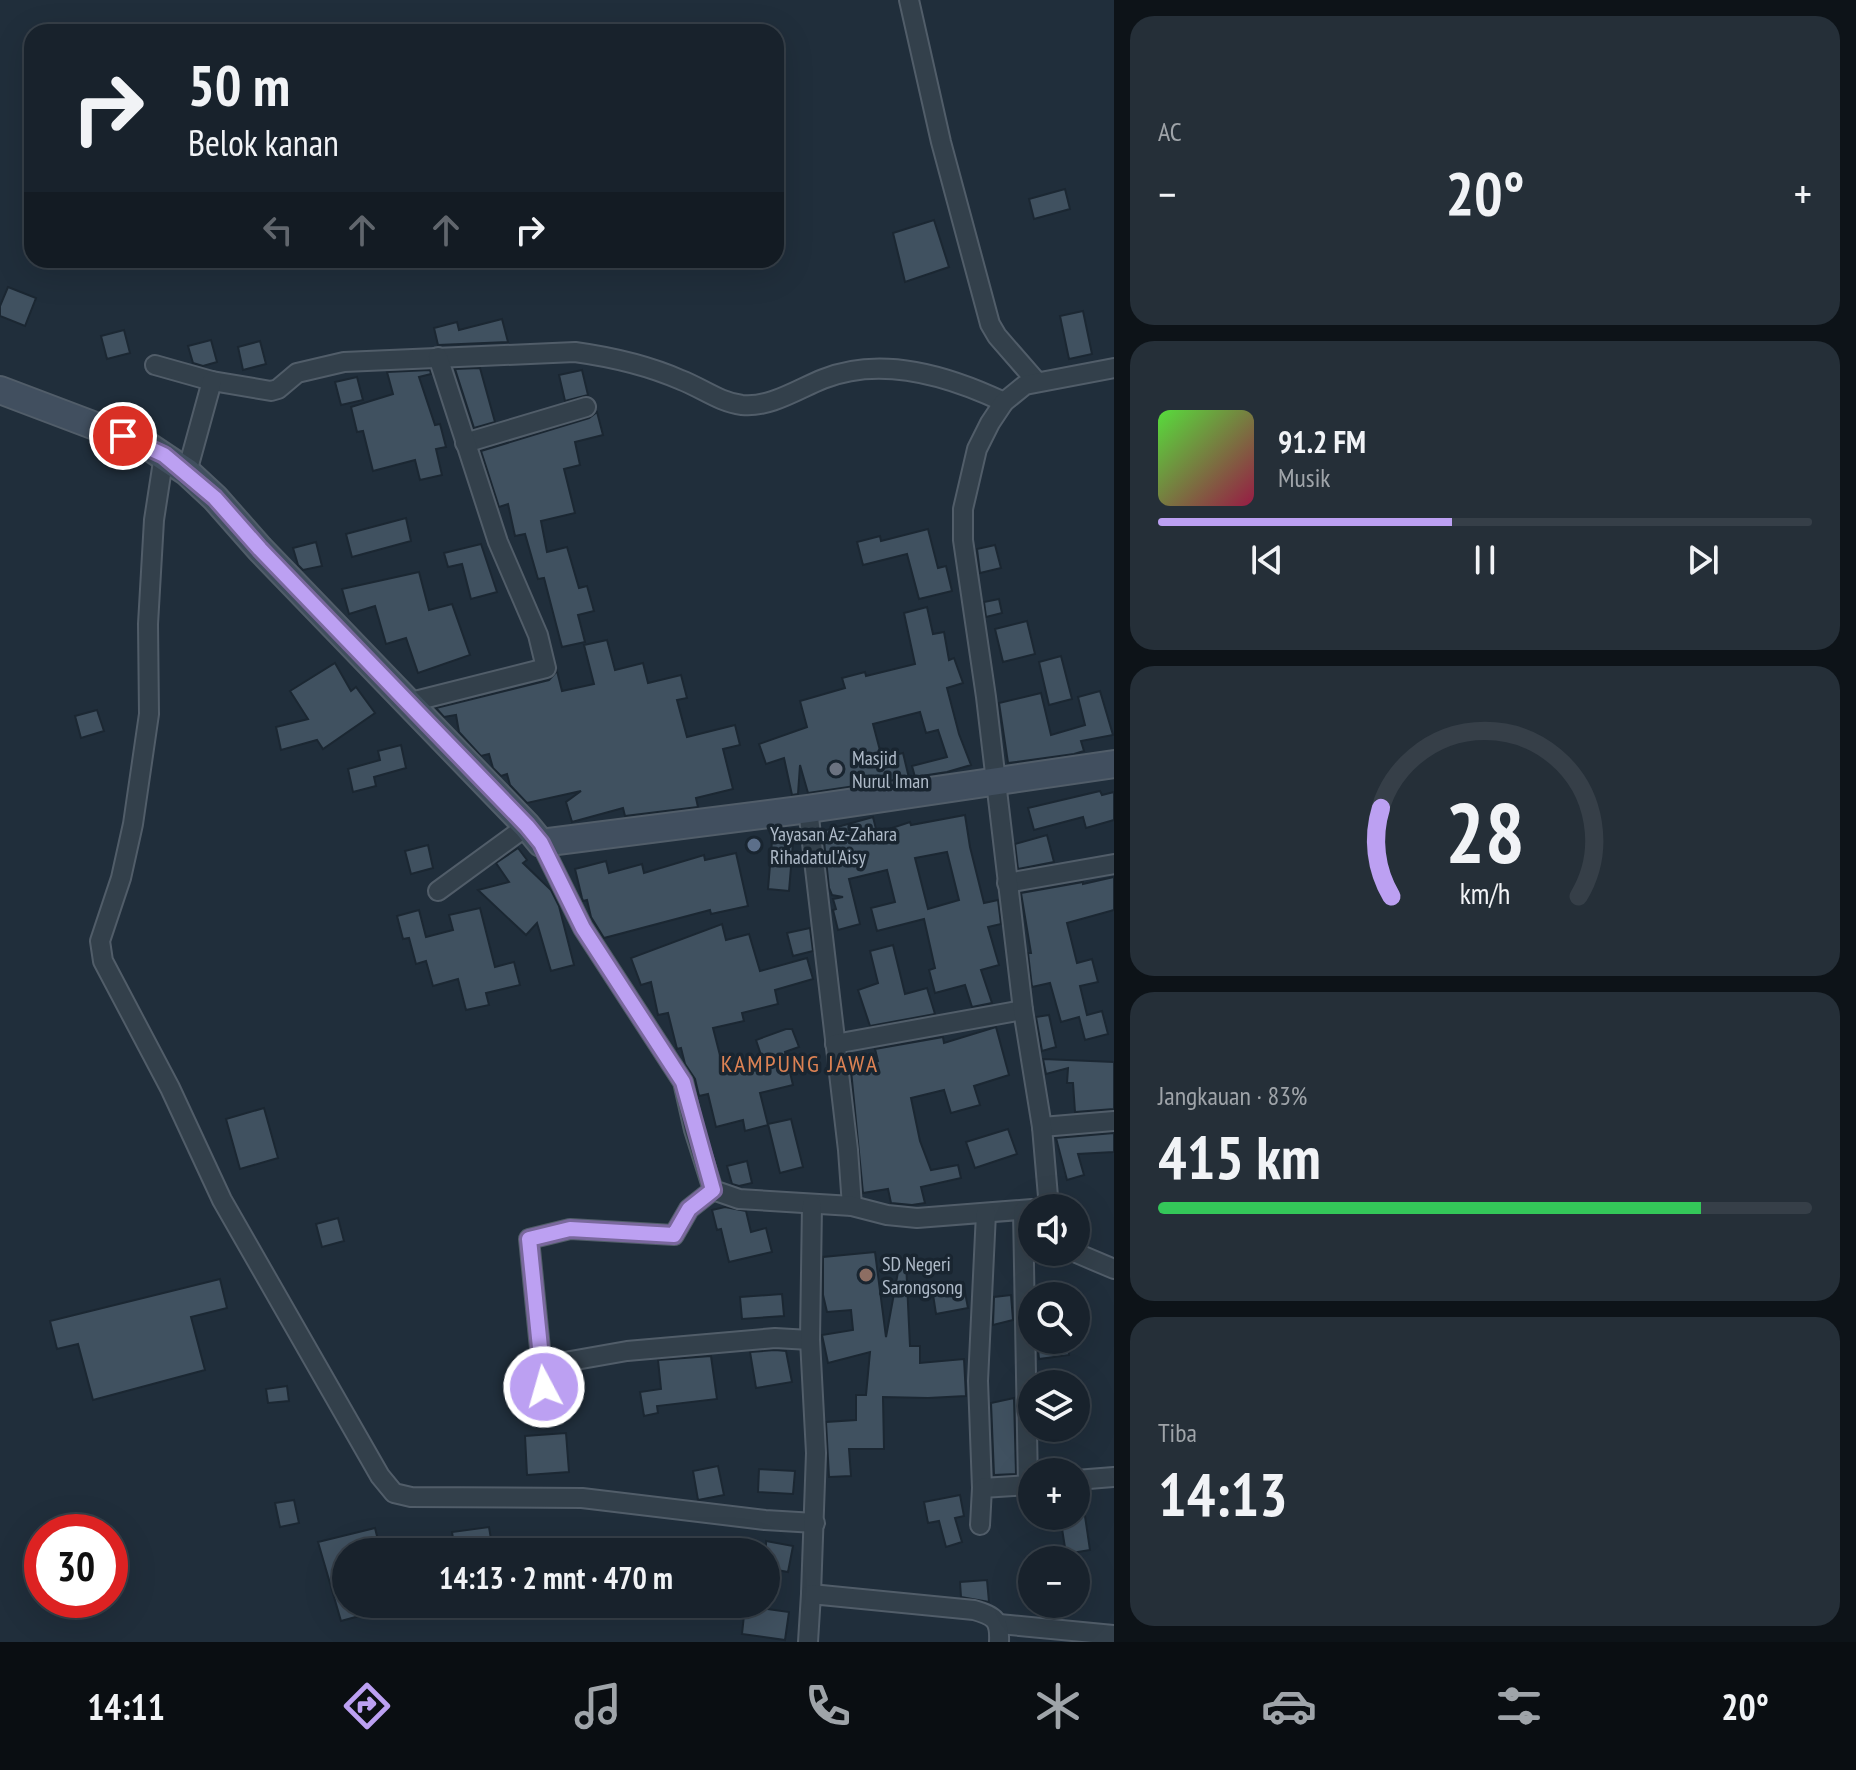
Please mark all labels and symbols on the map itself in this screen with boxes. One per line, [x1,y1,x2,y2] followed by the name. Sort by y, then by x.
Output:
[89,402,157,470] pin
[852,745,929,794] place label: Masjid Nurul Iman
[827,760,845,778] marker: Masjid Nurul Iman
[770,821,897,870] place label: Yayasan Az-Zahara Rihadatul'Aisy
[745,836,763,854] marker: Yayasan Az-Zahara Rihadatul'Aisy
[721,1048,879,1079] district label: KAMPUNG JAWA
[882,1251,963,1300] place label: SD Negeri Sarongsong
[857,1266,875,1284] marker: SD Negeri Sarongsong
[502,1345,586,1429] position arrow
[24,1514,128,1618] speed limit sign: 30

